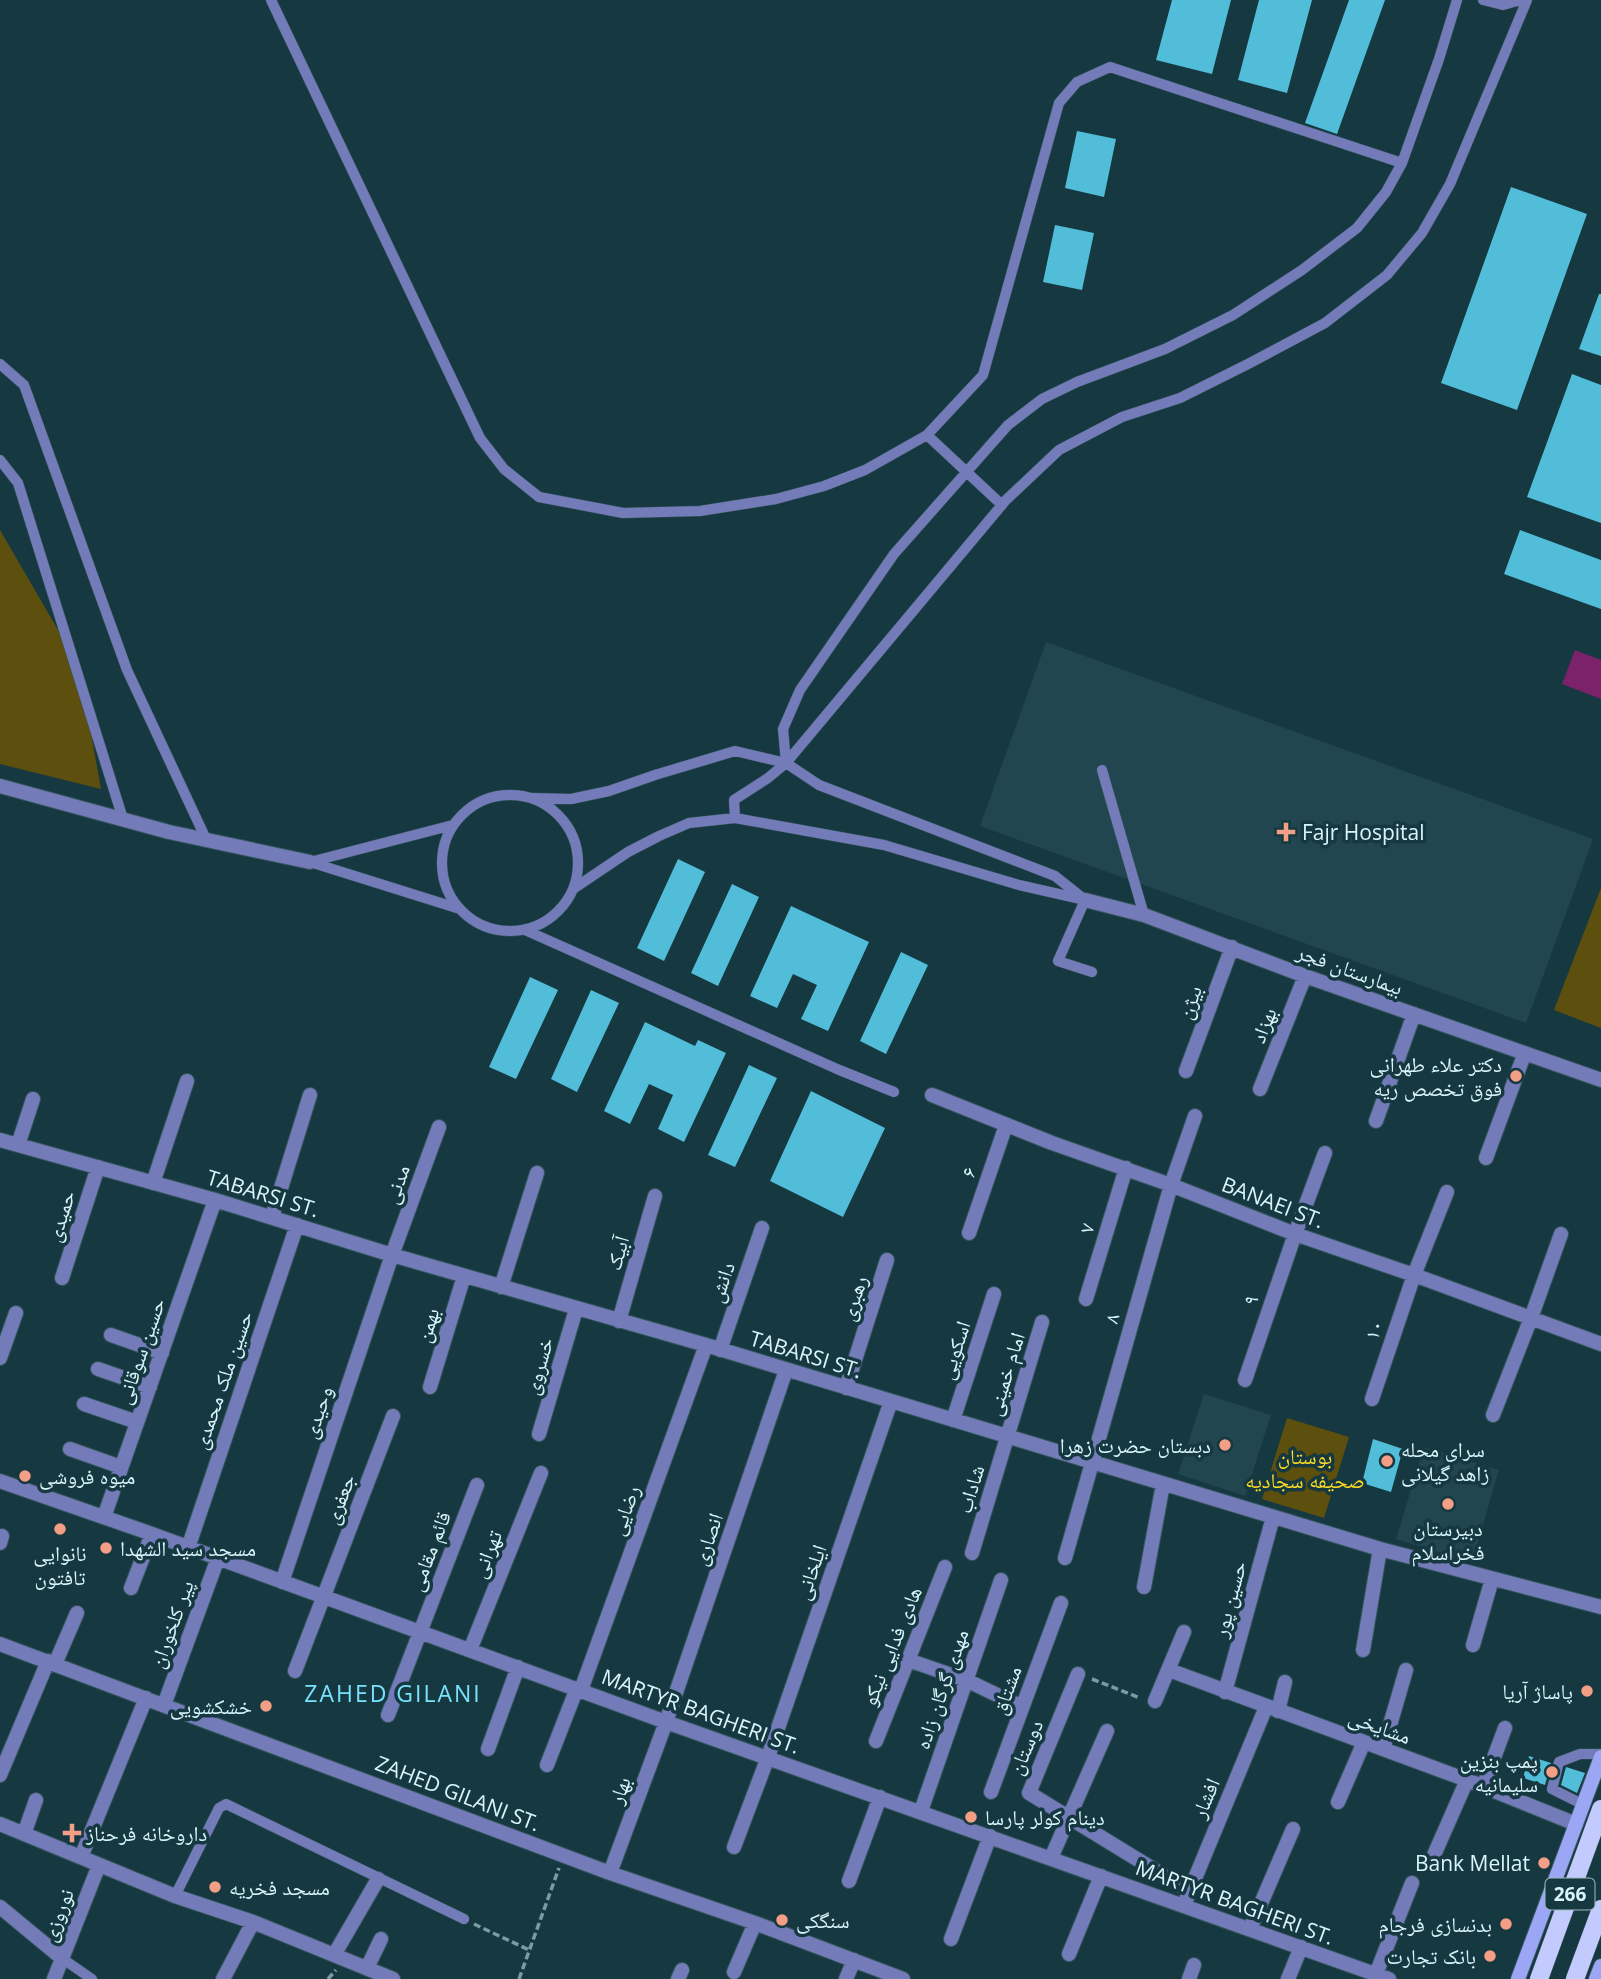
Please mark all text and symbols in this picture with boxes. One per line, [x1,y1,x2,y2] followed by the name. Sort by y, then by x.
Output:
[1302,818,1425,846] place label: Fajr Hospital
[1276,822,1296,842] marker: Fajr Hospital
[1292,936,1407,1001] street label: بیمارستان فجر
[1170,981,1208,1023] street label: بیژن
[1243,1003,1283,1047] street label: بهزاد
[1370,1050,1502,1102] place label: دکتر علاء طهرانی فوق تخصص ریه
[1508,1068,1524,1084] marker: دکتر علاء طهرانی فوق تخصص ریه
[376,1161,416,1207] street label: مدنی
[203,1163,323,1223] street label: TABARSI ST.
[953,1163,983,1181] street label: ۶
[1218,1170,1328,1234] street label: BANAEI ST.
[39,1187,81,1245] street label: حمیدی
[1071,1219,1101,1237] street label: ۷
[599,1232,635,1274] street label: آبیک
[701,1258,741,1306] street label: دانش
[833,1272,873,1324] street label: رهبری
[1235,1291,1265,1309] street label: ۹
[109,1294,171,1408] street label: حسین سوقانی
[409,1304,445,1346] street label: بهمن
[185,1307,259,1453] street label: حسین ملک محمدی
[1096,1310,1126,1326] street label: ۸
[931,1317,977,1383] street label: اسکویی
[1357,1317,1389,1343] street label: ۱۰
[746,1324,866,1384] street label: TABARSI ST.
[979,1329,1032,1419] street label: امام خمینی
[516,1334,560,1398] street label: خسروی
[295,1382,339,1442] street label: وحیدی
[1060,1431,1211,1459] place label: دبستان حضرت زهرا
[1401,1435,1489,1487] place label: سرای محله زاهد گیلانی
[1217,1437,1233,1453] marker: دبستان حضرت زهرا
[1245,1442,1365,1494] park label: بوستان صحیفه سجادیه
[1379,1453,1395,1469] marker: سرای محله زاهد گیلانی
[949,1461,991,1517] street label: شاداب
[39,1462,135,1490] place label: میوه فروشی
[17,1468,33,1484] marker: میوه فروشی
[317,1470,361,1528] street label: جعفری
[602,1481,646,1539] street label: رضایی
[1440,1496,1456,1512] marker: دبیرستان فخراسلام
[401,1507,458,1595] street label: قائم مقامی
[685,1509,729,1569] street label: انصاری
[1411,1514,1485,1567] place label: دبیرستان فخراسلام
[52,1521,68,1537] marker: نانوایی تافتون
[464,1526,508,1582] street label: تهرانی
[120,1534,256,1562] place label: مسجد سید الشهدا
[33,1539,87,1591] place label: نانوایی تافتون
[98,1540,114,1556] marker: مسجد سید الشهدا
[788,1541,832,1603] street label: ایلخانی
[1205,1558,1253,1641] street label: حسین پور
[142,1576,200,1672] street label: پیر کلخوران
[854,1582,928,1710] street label: هادی فدایی نیکو
[907,1625,975,1753] street label: مهدی گرگان زاده
[598,1662,804,1760] street label: MARTYR BAGHERI ST.
[984,1662,1028,1718] street label: مشتاق
[304,1677,482,1709] district label: ZAHED GILANI
[1502,1677,1573,1705] place label: پاساژ آریا
[1579,1683,1595,1699] marker: پاساژ آریا
[170,1692,252,1720] place label: خشکشویی
[258,1698,274,1714] marker: خشکشویی
[1345,1702,1415,1750] street label: مشایخی
[1001,1715,1049,1779] street label: دوستان
[1460,1746,1538,1798] place label: پمپ بنزین سلیمانیه
[372,1749,544,1837] street label: ZAHED GILANI ST.
[1544,1764,1560,1780] marker: پمپ بنزین سلیمانیه
[601,1772,637,1809] street label: بهار
[1184,1774,1226,1823] street label: افشار
[985,1803,1105,1832] place label: دینام کولر پارسا
[963,1809,979,1825] marker: دینام کولر پارسا
[85,1819,207,1847] place label: داروخانه فرحناز
[64,1825,80,1841] marker: داروخانه فرحناز
[1415,1849,1530,1877] place label: Bank Mellat
[1132,1853,1338,1951] street label: MARTYR BAGHERI ST.
[1536,1855,1552,1871] marker: Bank Mellat
[229,1873,330,1901] place label: مسجد فخریه
[1546,1878,1594,1910] road number: 266
[207,1879,223,1895] marker: مسجد فخریه
[34,1884,80,1946] street label: نوروزی
[796,1906,850,1934] place label: سنگکی
[1378,1910,1492,1939] place label: بدنسازی فرجام
[774,1912,790,1928] marker: سنگکی
[1498,1916,1514,1932] marker: بدنسازی فرجام
[1387,1942,1476,1970] place label: بانک تجارت
[1482,1948,1498,1964] marker: بانک تجارت

